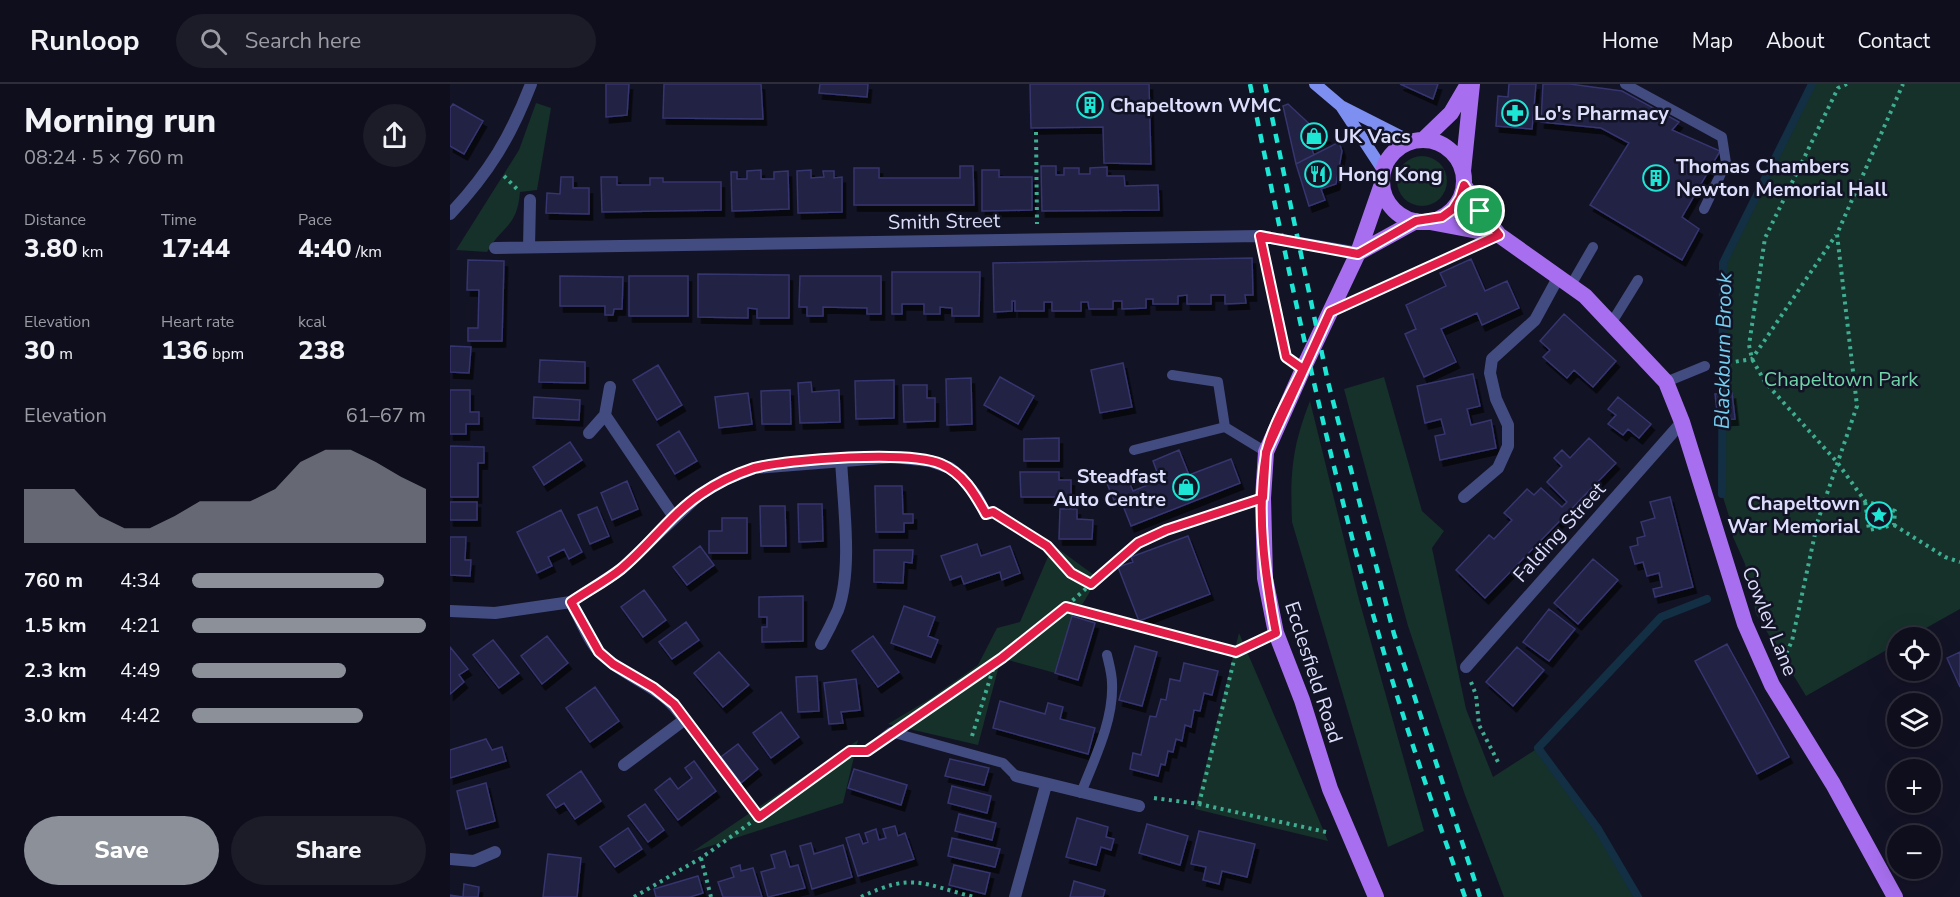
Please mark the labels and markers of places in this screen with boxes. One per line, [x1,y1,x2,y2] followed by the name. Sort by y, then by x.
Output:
[1075,90,1105,120] building icon: Chapeltown WMC
[1110,92,1281,119] place label: Chapeltown WMC
[1500,98,1530,128] pharmacy icon: Lo's Pharmacy
[1534,100,1669,127] place label: Lo's Pharmacy
[1299,121,1329,151] shop icon: UK Vacs
[1334,123,1411,150] place label: UK Vacs
[1676,153,1888,203] place label: Thomas Chambers Newton Memorial Hall
[1303,159,1333,189] restaurant icon: Hong Kong
[1338,161,1442,188] place label: Hong Kong
[1641,163,1671,193] building icon: Thomas Chambers Newton Memorial Hall
[1454,185,1505,236] pin
[1053,463,1166,513] place label: Steadfast Auto Centre
[1171,472,1201,502] shop icon: Steadfast Auto Centre
[1727,490,1861,540] place label: Chapeltown War Memorial
[1864,500,1894,530] place icon: Chapeltown War Memorial

